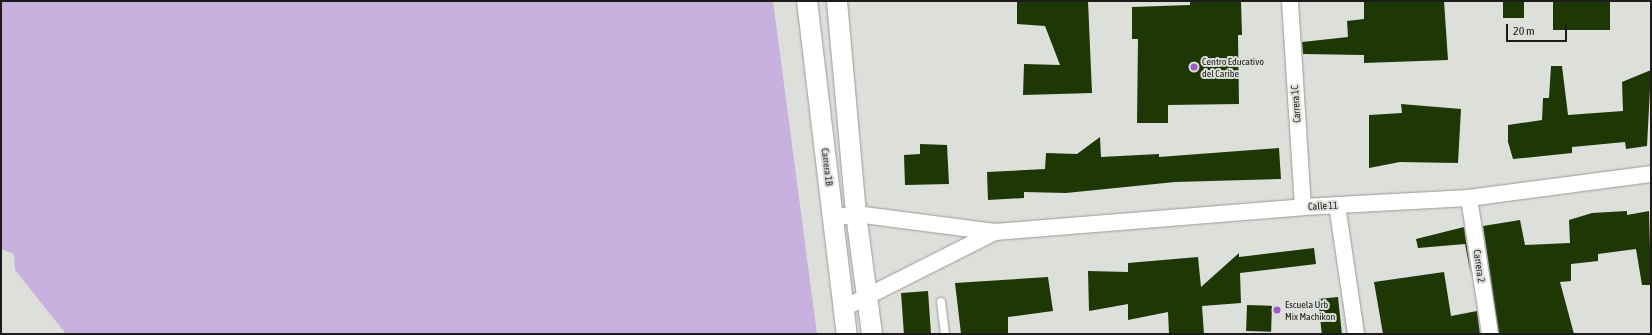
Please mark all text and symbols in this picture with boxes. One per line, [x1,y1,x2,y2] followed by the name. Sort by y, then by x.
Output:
[1508,16,1569,42] scale bar
[1513,24,1535,38] text: 20 m
[1202,55,1264,78] place label: Centro Educativo del Caribe
[1189,62,1199,72] marker: Centro Educativo del Caribe
[1289,85,1303,123] street label: Carrera 1C
[819,148,835,186] street label: Carrera 1B
[1308,199,1338,213] street label: Calle 11
[1471,249,1487,283] street label: Carrera 2
[1285,298,1335,322] place label: Escuela Urb Mix Machikon
[1272,305,1282,315] marker: Escuela Urb Mix Machikon

